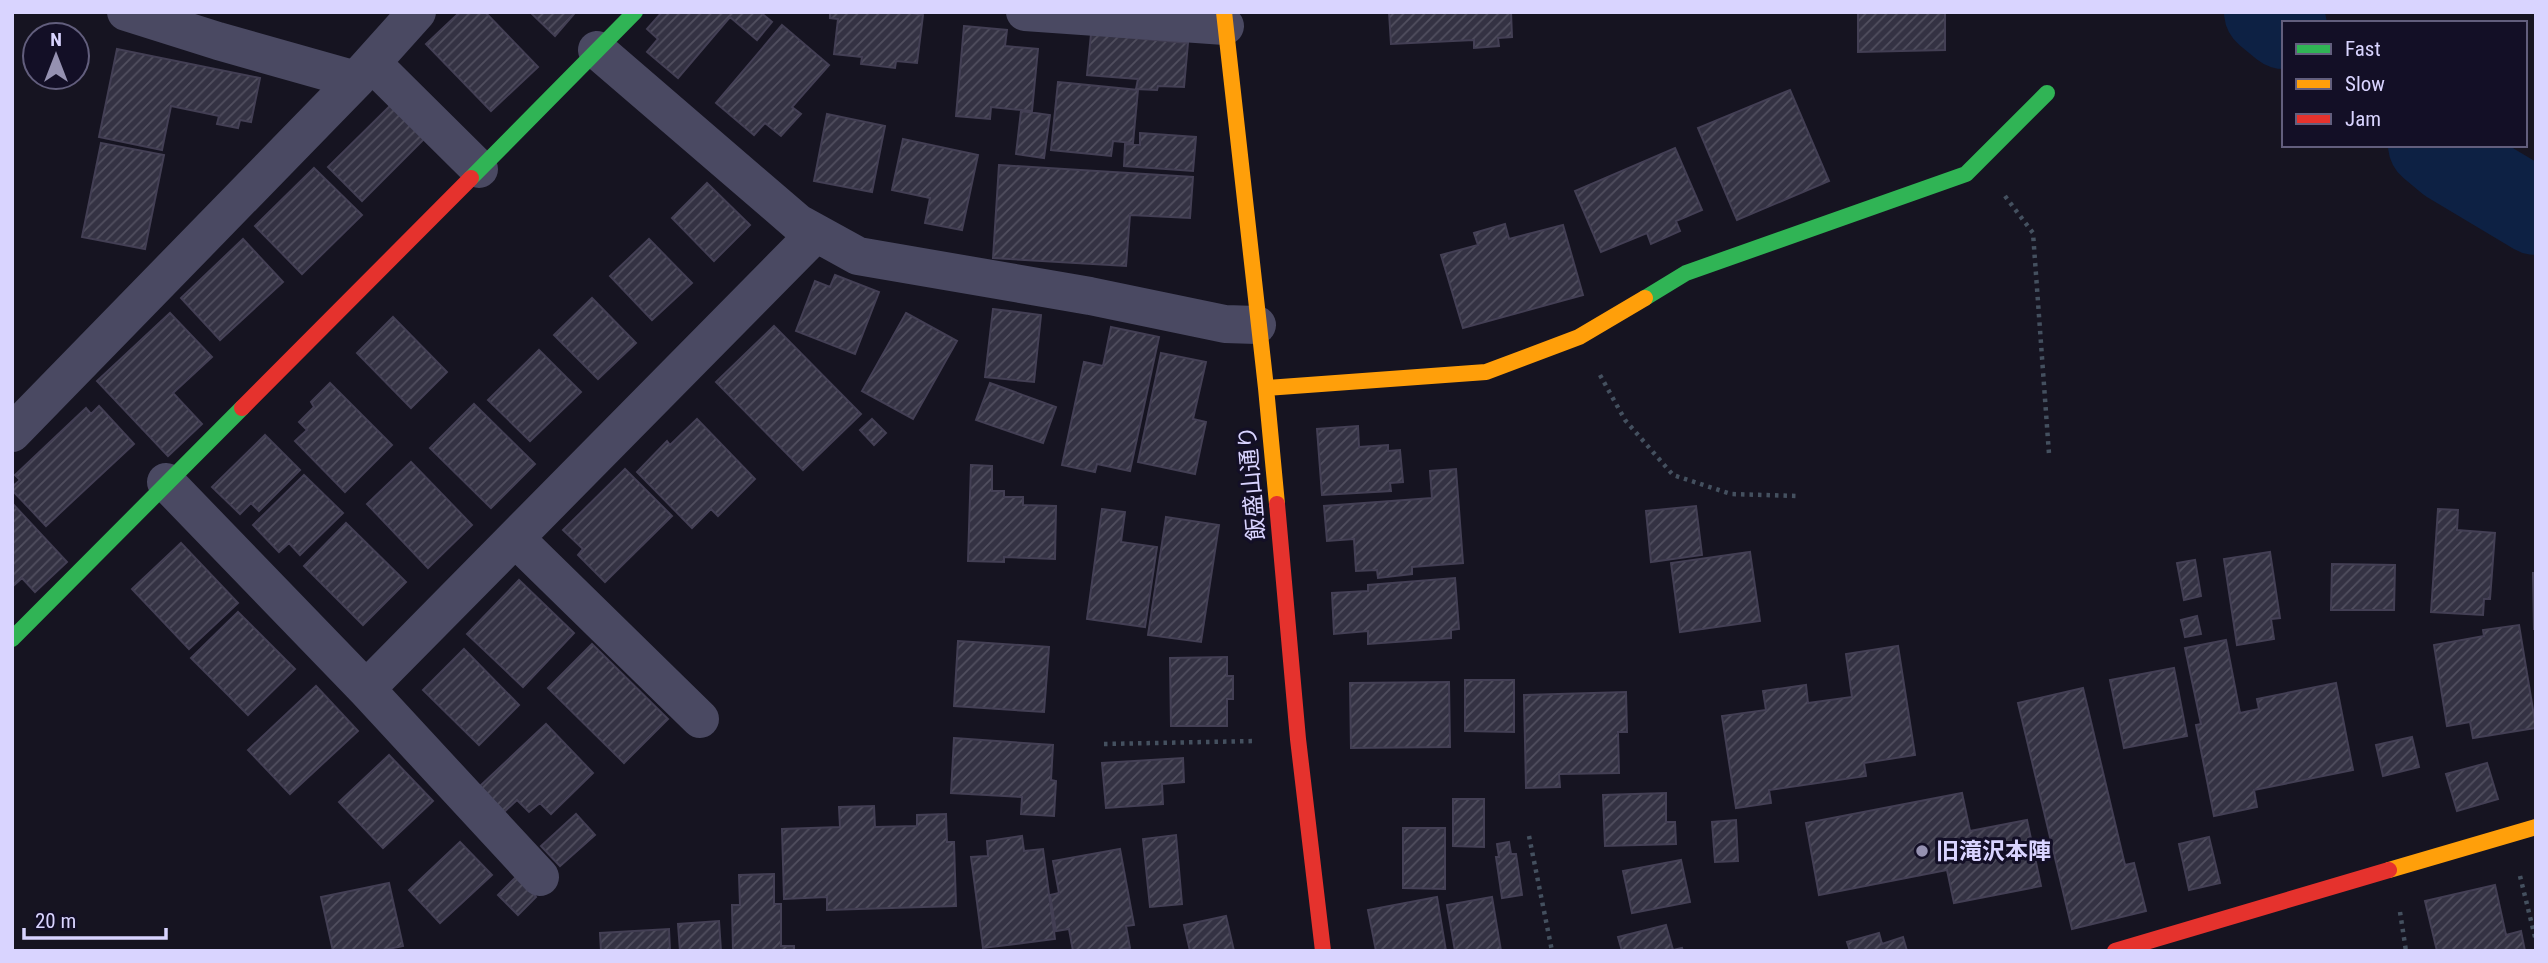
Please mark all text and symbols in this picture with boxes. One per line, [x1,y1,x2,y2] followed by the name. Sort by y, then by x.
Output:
[21,21,91,91] north arrow
[2282,21,2527,147] legend
[50,28,62,51] text: N
[2345,37,2381,61] text: Fast
[2345,72,2385,96] text: Slow
[2345,107,2381,131] text: Jam
[1234,425,1270,541] street label: 飯盛山通り
[1936,838,2051,865] place label: 旧滝沢本陣
[1914,843,1930,859] marker: 旧滝沢本陣
[24,897,166,941] scale bar
[35,909,76,933] text: 20 m

